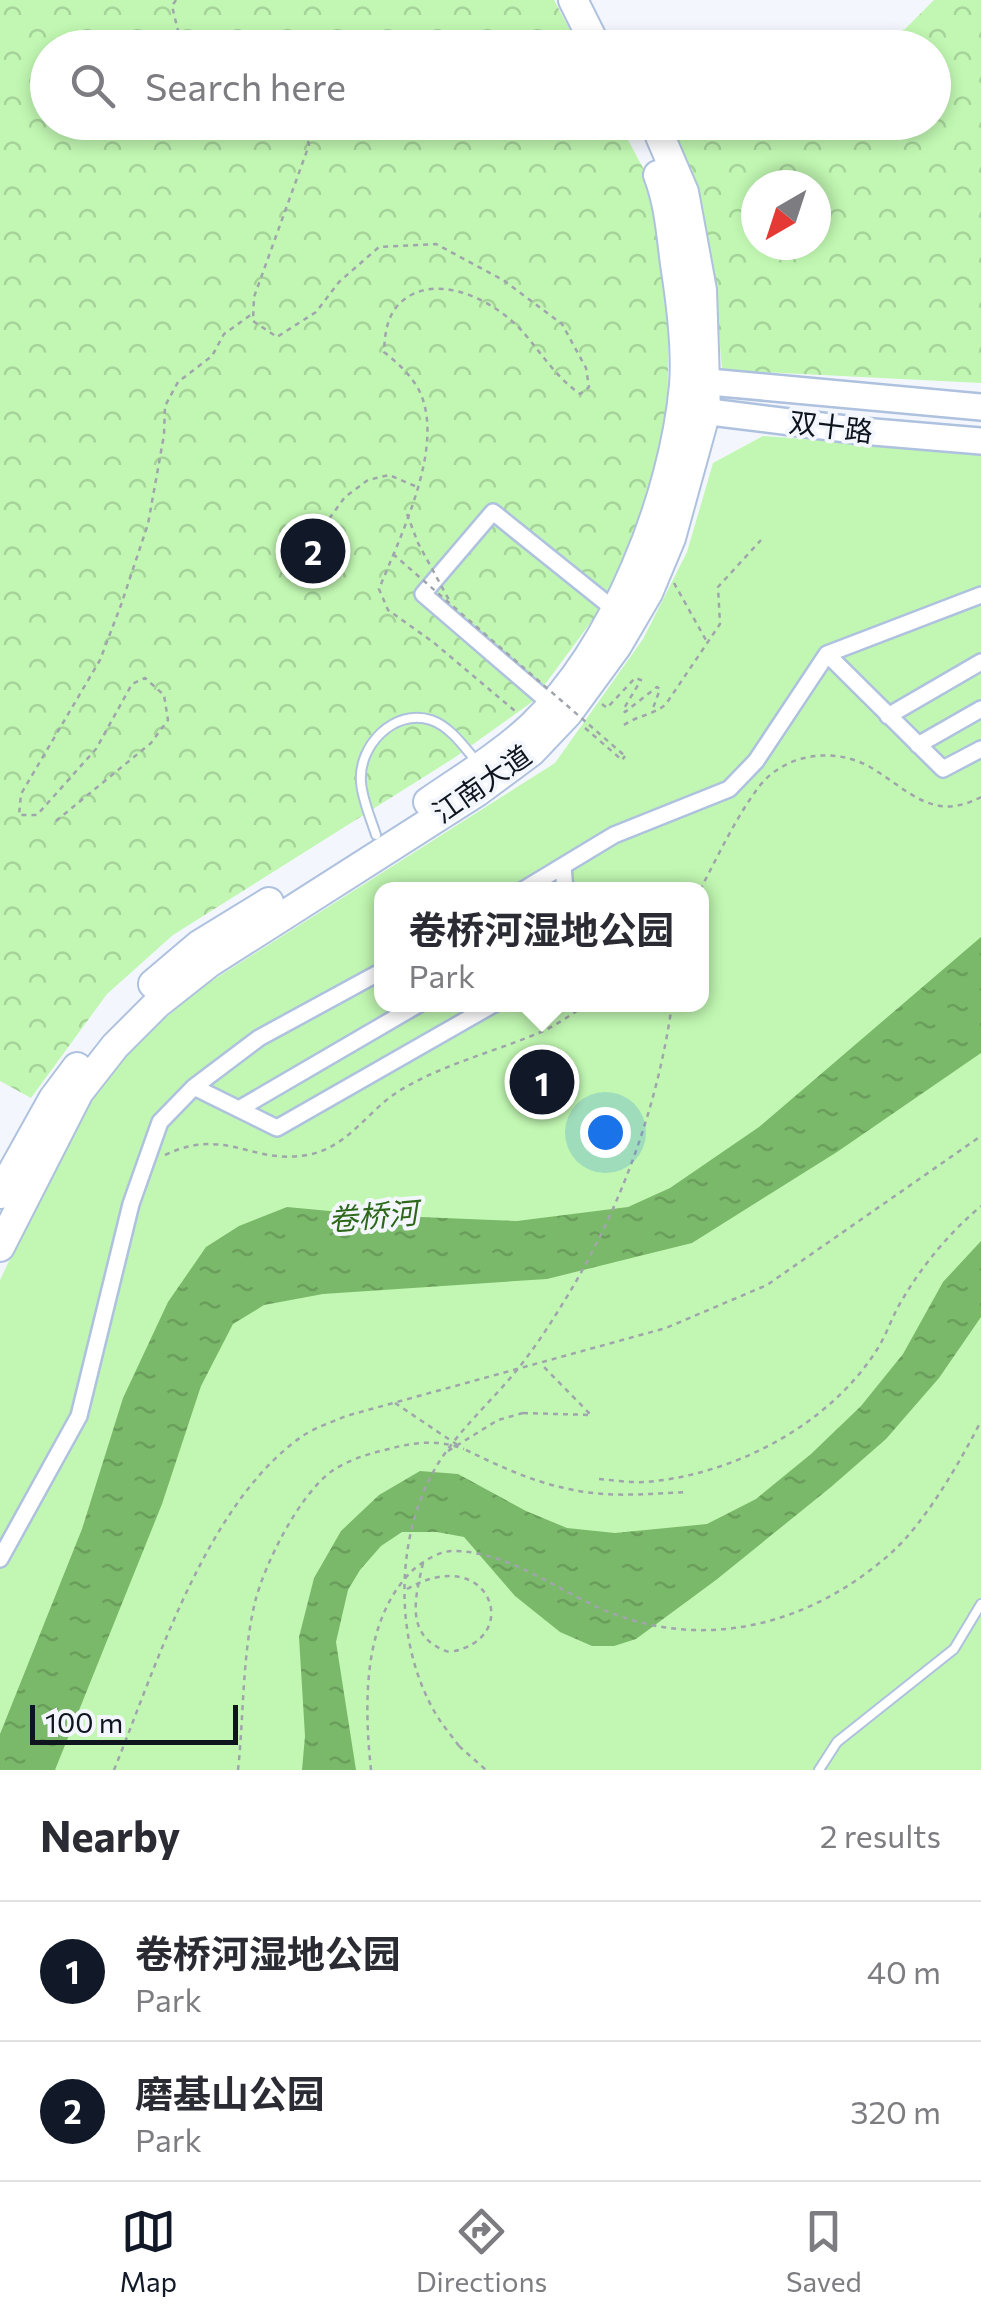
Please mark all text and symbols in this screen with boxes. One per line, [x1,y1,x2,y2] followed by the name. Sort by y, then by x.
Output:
[30,30,951,140] search box
[65,58,120,113] icon: search
[145,62,346,109] text: Search here
[741,170,831,260] north arrow
[787,404,875,448] street label: 双十路
[280,514,346,588] pin: 2
[426,737,537,829] street label: 江南大道
[374,882,709,1012] popup
[408,905,675,952] text: 卷桥河湿地公园
[408,955,475,995] text: Park
[510,1044,574,1120] pin: 1
[580,1107,631,1158] your location
[326,1192,424,1237] water label: 卷桥河
[30,1700,238,1744] scale bar
[45,1705,123,1739] text: 100 m
[40,1809,180,1861] text: Nearby
[820,1815,941,1855] text: 2 results
[135,1929,401,1976] text: 卷桥河湿地公园
[65,1951,80,1991] text: 1
[867,1951,941,1991] text: 40 m
[135,1979,202,2019] text: Park
[135,2069,325,2116] text: 磨基山公园
[63,2091,82,2131] text: 2
[850,2091,941,2131] text: 320 m
[135,2119,202,2159] text: Park
[119,2204,177,2298] tab: Map
[416,2204,547,2298] tab: Directions
[786,2204,862,2298] tab: Saved

